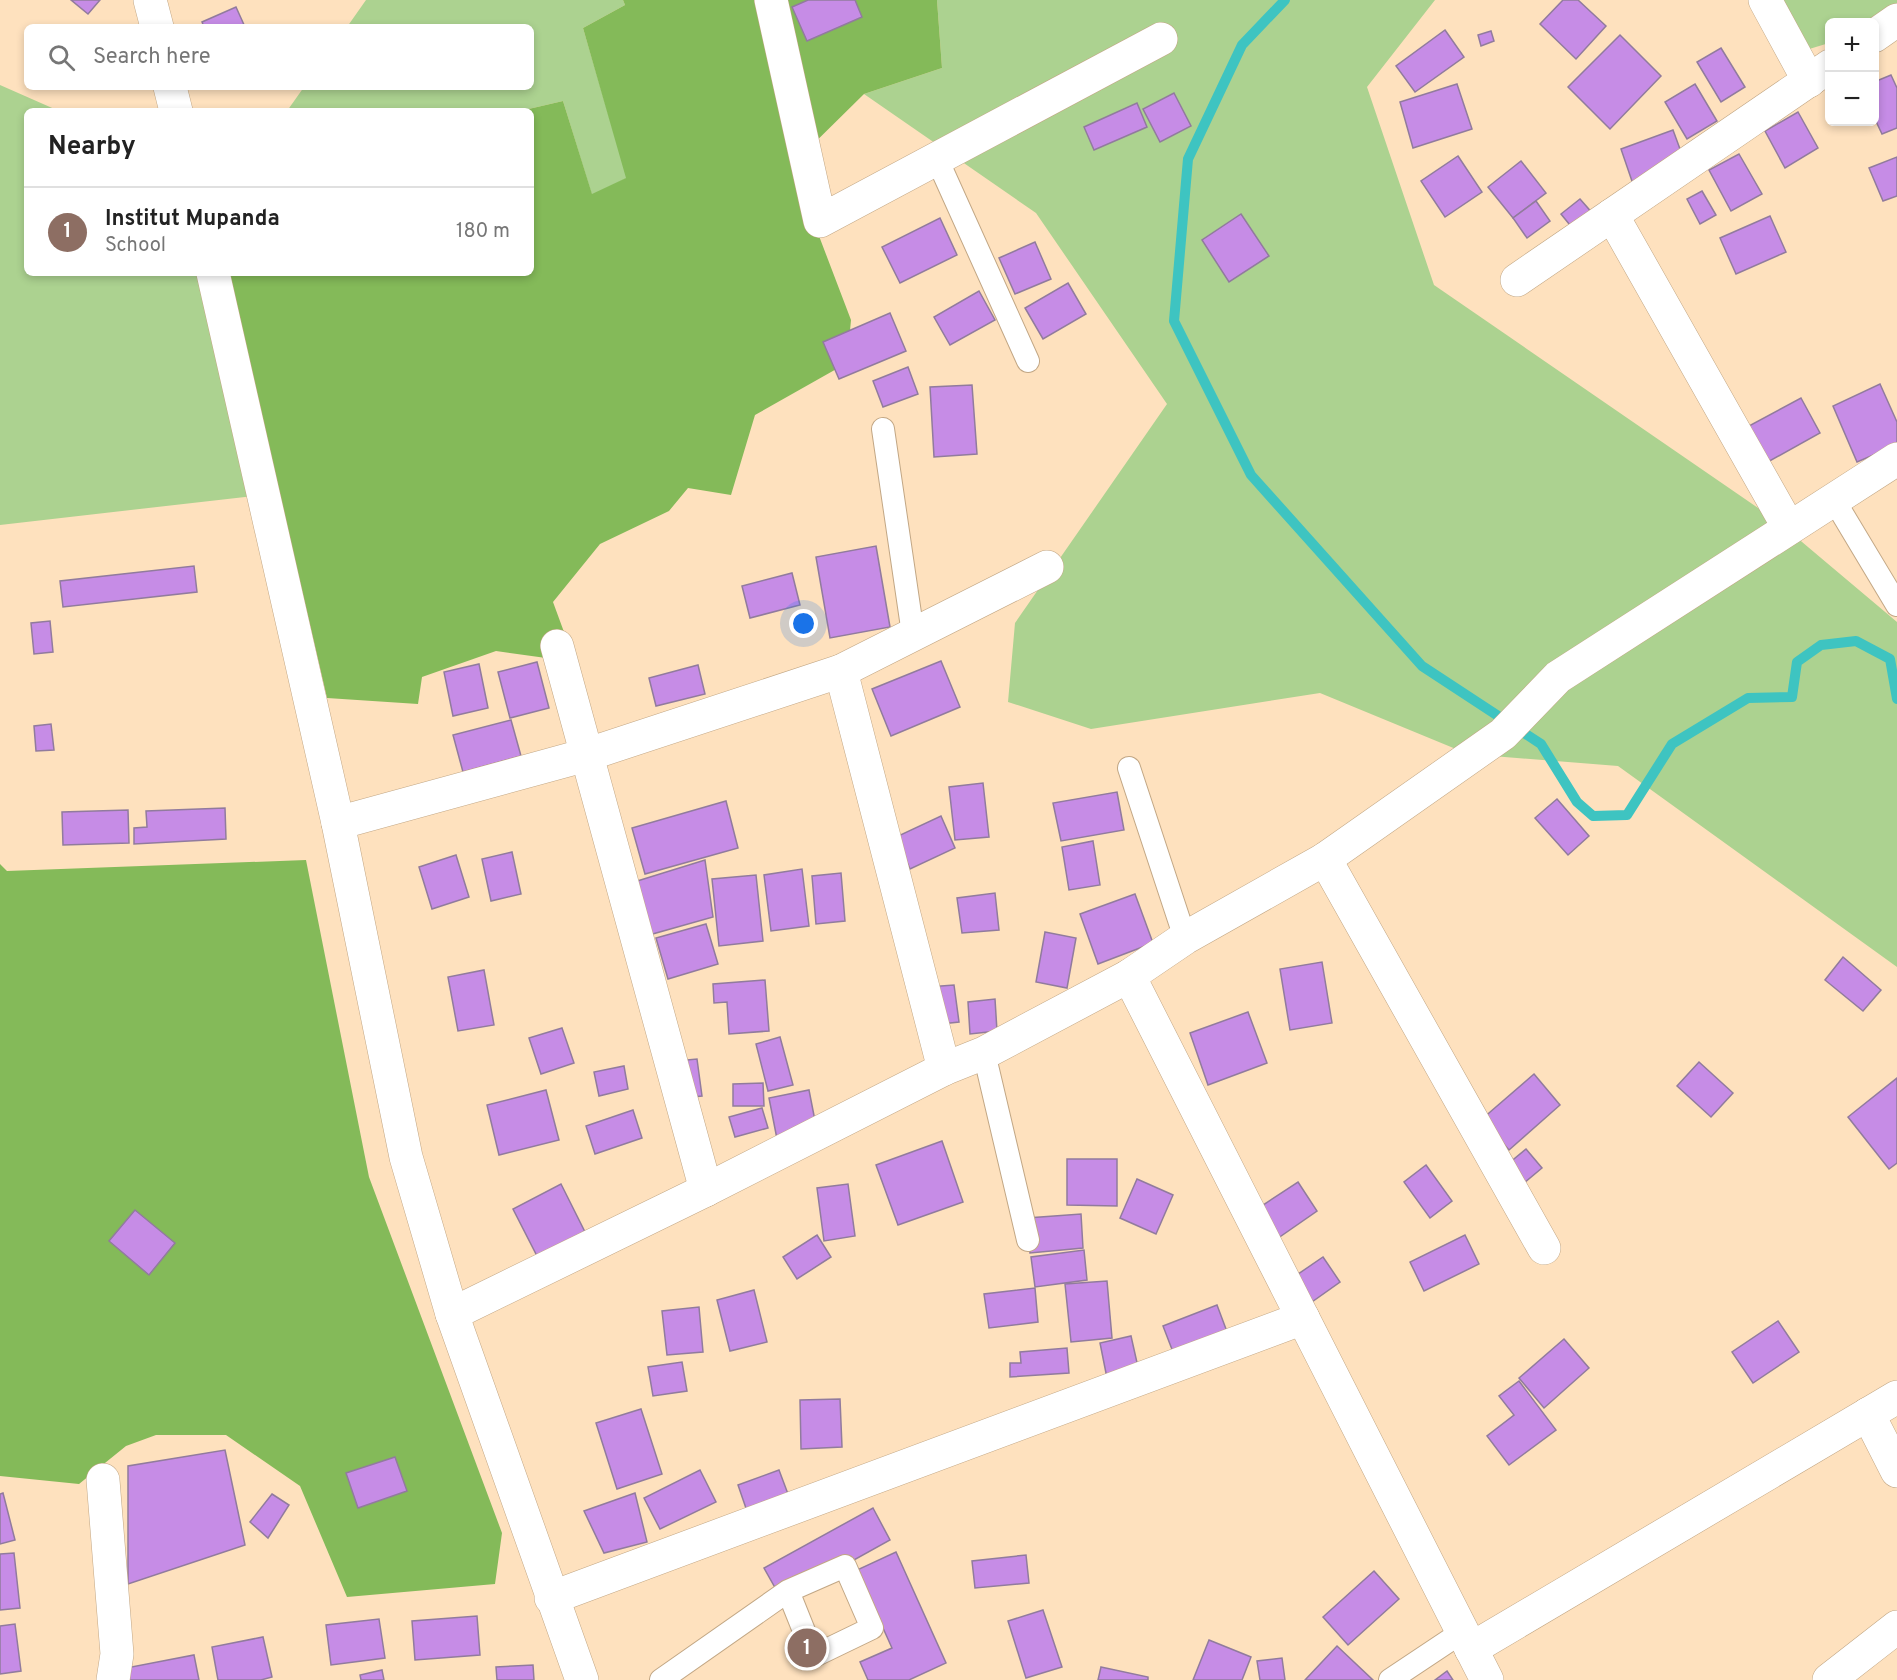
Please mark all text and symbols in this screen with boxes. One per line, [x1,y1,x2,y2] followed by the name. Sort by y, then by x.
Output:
[1825,18,1879,126] map controls
[1825,18,1879,72] button: +
[24,24,534,90] search box
[45,41,78,74] icon: search
[93,44,211,71] text: Search here
[1825,72,1879,126] button: −
[48,131,136,164] text: Nearby
[105,206,280,233] text: Institut Mupanda
[64,219,72,245] text: 1
[456,219,510,245] text: 180 m
[105,233,166,259] text: School
[789,609,818,638] your location
[788,1626,826,1670] pin: 1

